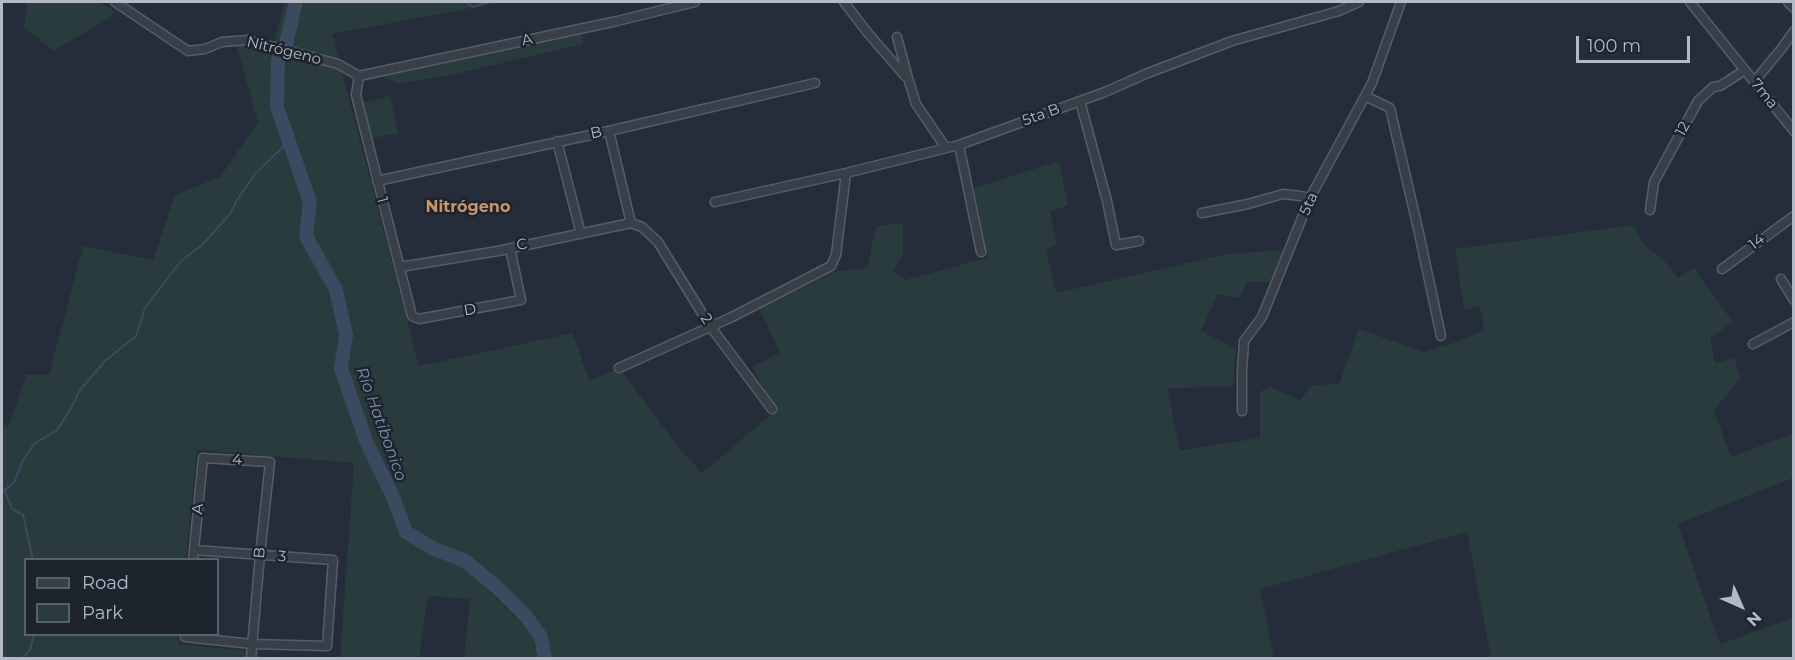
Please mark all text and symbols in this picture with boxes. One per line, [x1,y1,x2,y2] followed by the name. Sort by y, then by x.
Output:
[1579,24,1693,62] scale bar
[520,30,534,50] street label: A
[245,33,323,69] street label: Nitrógeno
[1587,35,1641,57] text: 100 m
[1747,75,1781,113] street label: 7ma
[1020,100,1062,130] street label: 5ta B
[1672,119,1694,139] street label: 12
[589,123,603,143] street label: B
[1296,190,1322,218] street label: 5ta
[373,195,391,205] street label: 1
[426,197,510,217] district label: Nitrógeno
[1745,230,1769,254] street label: 14
[515,235,529,255] street label: C
[462,300,478,320] street label: D
[696,311,716,327] street label: 2
[352,364,410,484] water label: Río Hatibonico
[232,451,242,469] street label: 4
[189,503,207,515] street label: A
[250,546,270,560] street label: B
[277,548,287,566] street label: 3
[24,558,219,636] legend
[82,572,129,594] text: Road
[1711,576,1771,636] north arrow
[82,602,123,624] text: Park
[1743,608,1765,630] text: N

